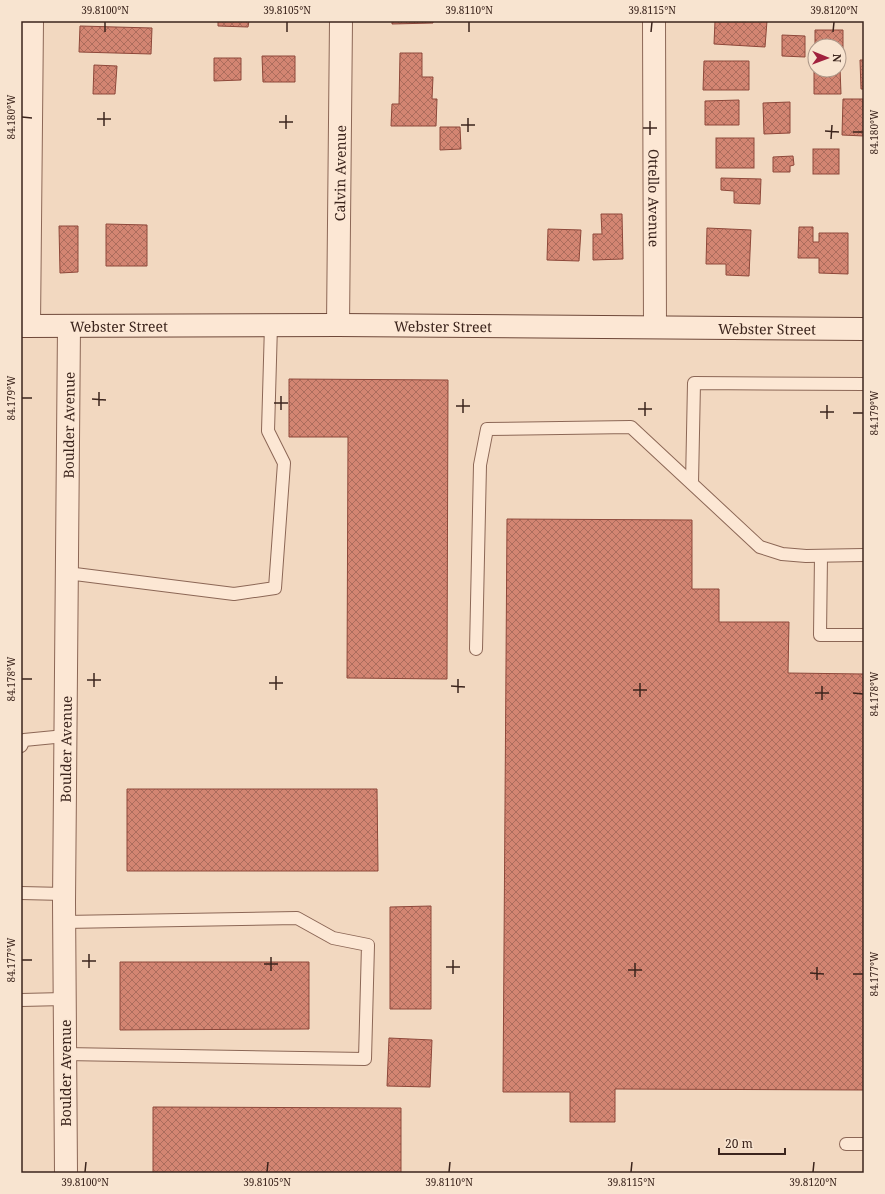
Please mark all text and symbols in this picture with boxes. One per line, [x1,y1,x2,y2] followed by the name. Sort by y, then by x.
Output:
[81,3,129,17] text: 39.8100°N
[263,3,311,17] text: 39.8105°N
[445,3,493,17] text: 39.8110°N
[628,3,676,17] text: 39.8115°N
[810,3,858,17] text: 39.8120°N
[807,38,847,78] north arrow
[830,54,845,63] text: N
[4,94,18,139] text: 84.180°W
[867,109,881,154] text: 84.180°W
[330,125,349,221] street label: Calvin Avenue
[645,149,664,247] street label: Ottello Avenue
[70,316,168,335] street label: Webster Street
[394,316,492,336] street label: Webster Street
[718,318,816,338] street label: Webster Street
[58,371,78,479] street label: Boulder Avenue
[4,375,18,420] text: 84.179°W
[867,390,881,435] text: 84.179°W
[4,656,18,701] text: 84.178°W
[867,671,881,716] text: 84.178°W
[55,695,75,803] street label: Boulder Avenue
[4,937,18,982] text: 84.177°W
[867,951,881,996] text: 84.177°W
[56,1020,75,1126] street label: Boulder Avenue
[719,1130,785,1156] scale bar
[725,1135,753,1152] text: 20 m
[61,1175,109,1189] text: 39.8100°N
[243,1175,291,1189] text: 39.8105°N
[425,1175,473,1189] text: 39.8110°N
[607,1175,655,1189] text: 39.8115°N
[789,1175,837,1189] text: 39.8120°N

